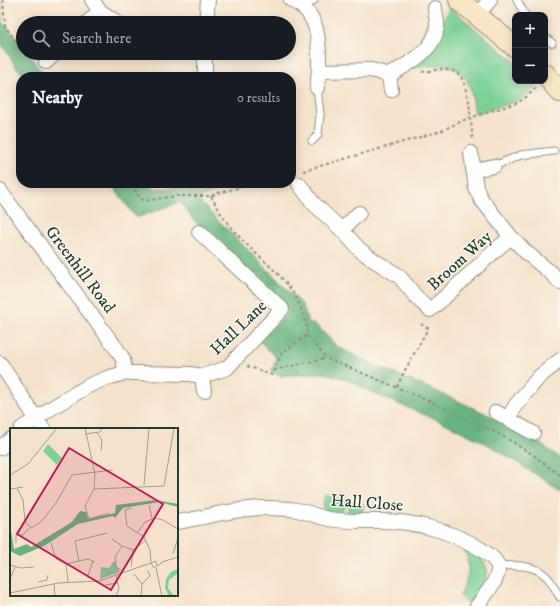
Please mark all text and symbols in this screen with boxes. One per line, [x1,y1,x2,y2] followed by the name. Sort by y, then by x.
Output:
[512,12,548,84] map controls
[512,12,548,48] button: +
[16,16,296,60] search box
[30,27,52,49] icon: search
[62,29,131,48] text: Search here
[512,48,548,84] button: −
[32,87,82,109] text: Nearby
[237,90,280,106] text: 0 results
[40,222,120,318] street label: Greenhill Road
[423,225,497,296] street label: Broom Way
[206,295,272,360] street label: Hall Lane
[10,428,178,596] inset map
[330,489,404,517] street label: Hall Close

